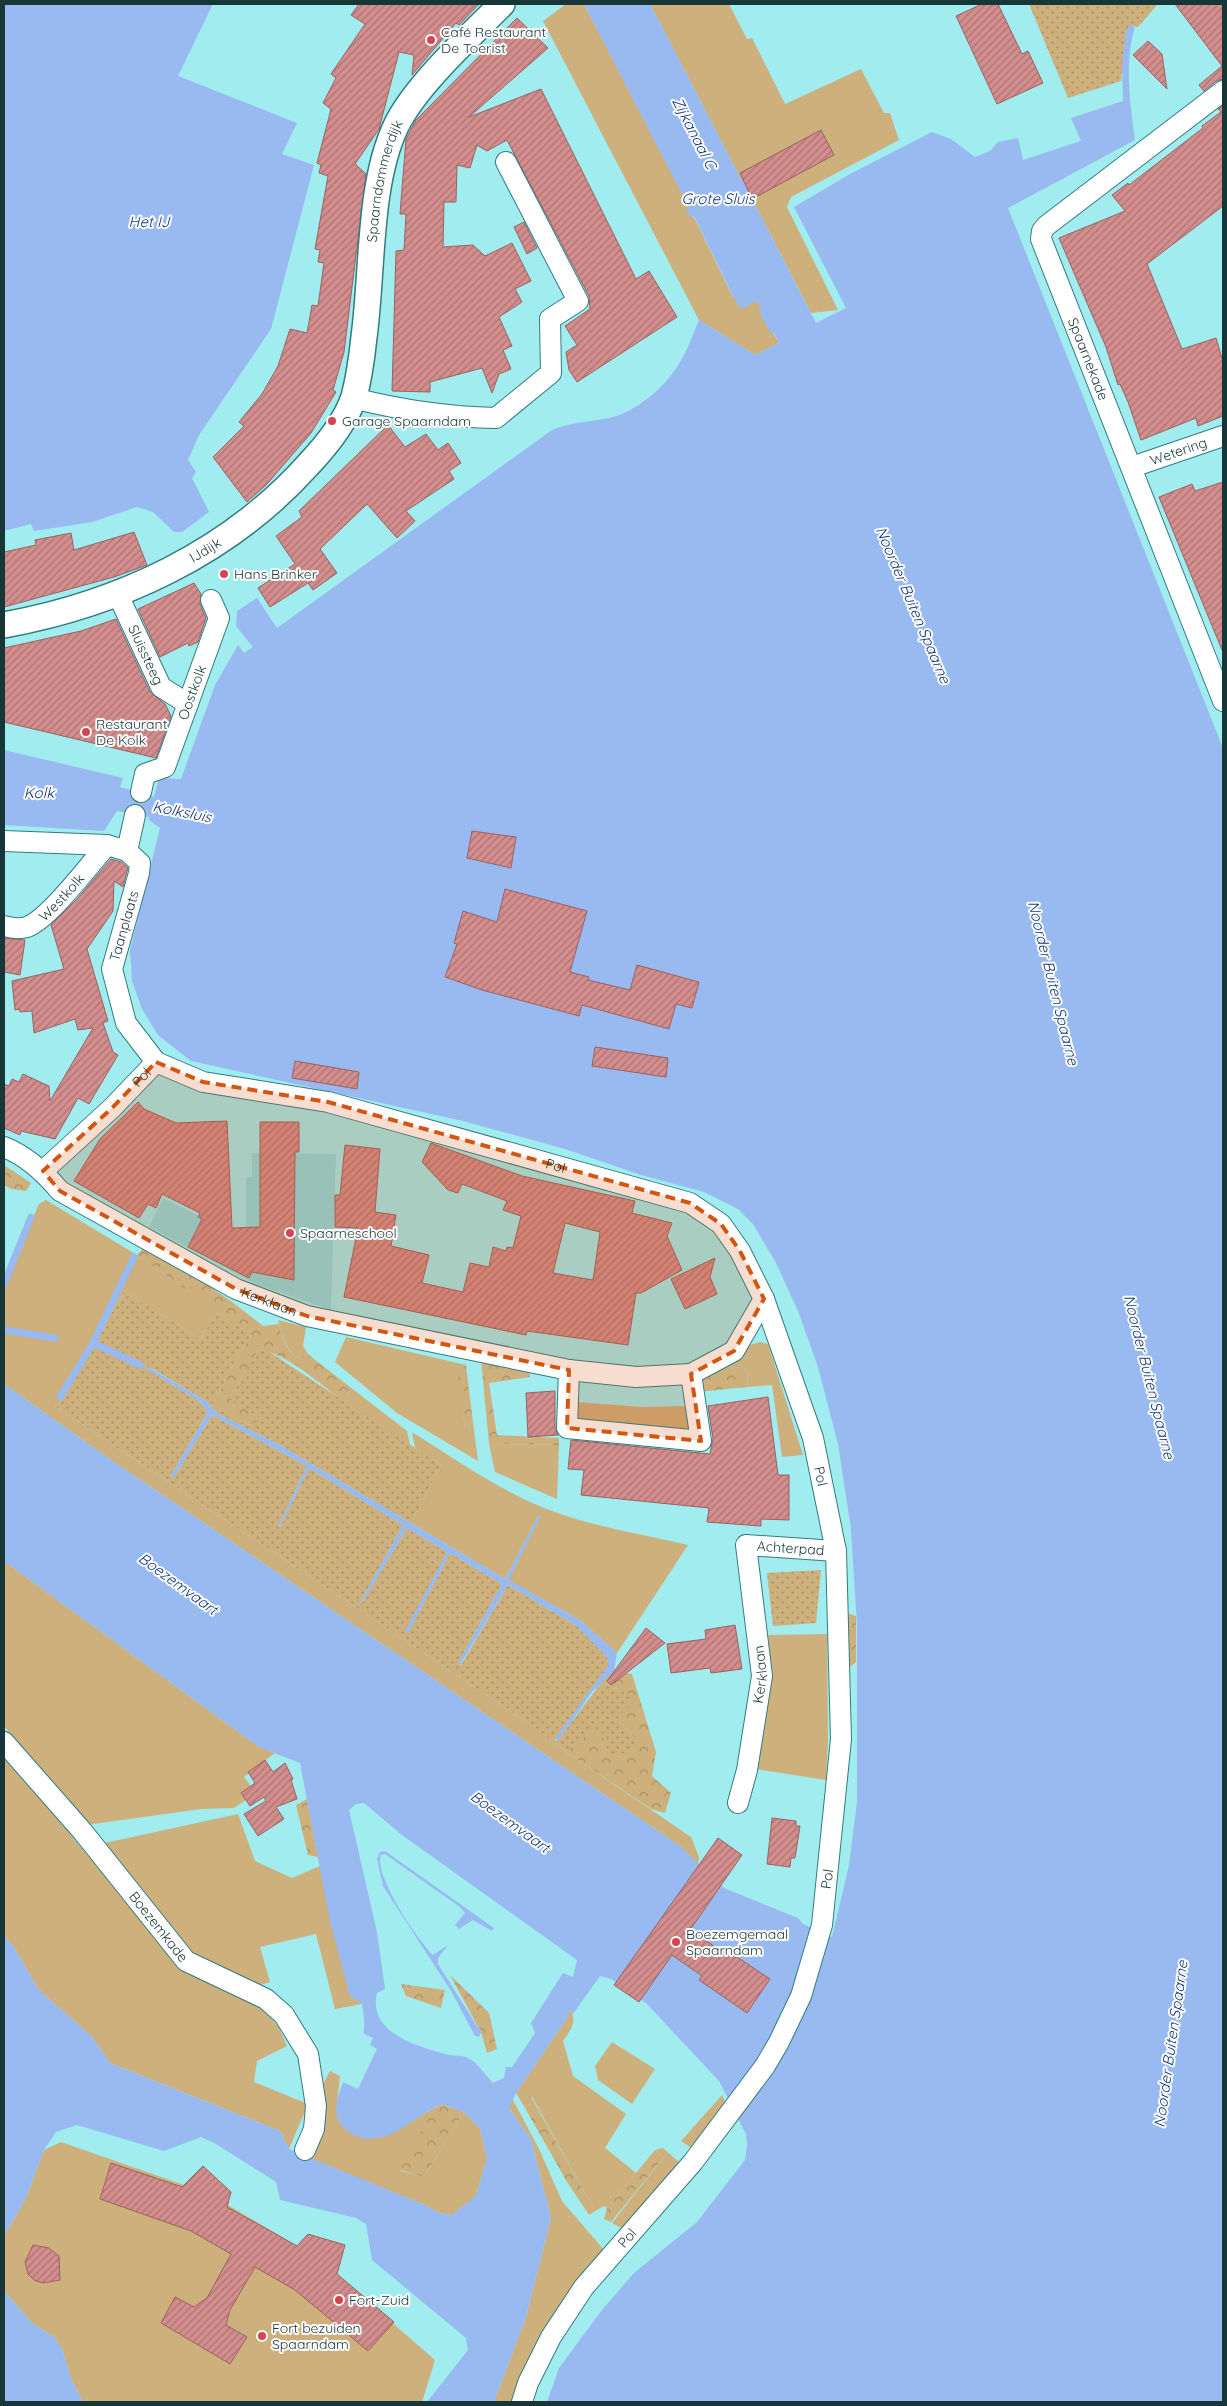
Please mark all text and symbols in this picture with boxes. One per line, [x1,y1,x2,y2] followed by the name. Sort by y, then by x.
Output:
[441,23,547,57] place label: Café Restaurant De Toerist
[425,34,437,46] marker: Café Restaurant De Toerist
[668,94,722,174] water label: Zijkanaal C
[363,117,407,243] street label: Spaarndammerdijk
[681,189,756,208] water label: Grote Sluis
[129,212,171,231] water label: Het IJ
[1064,315,1113,403] street label: Spaarnekade
[342,412,471,430] place label: Garage Spaarndam
[326,415,338,427] marker: Garage Spaarndam
[1148,433,1209,469] street label: Wetering
[872,524,955,687] water label: Noorder Buiten Spaarne
[186,533,225,567] street label: IJdijk
[234,565,318,583] place label: Hans Brinker
[218,568,230,580] marker: Hans Brinker
[124,622,168,688] street label: Sluissteeg
[174,663,210,722] street label: Oostkolk
[96,715,168,749] place label: Restaurant De Kolk
[80,726,92,738] marker: Restaurant De Kolk
[24,783,56,802] water label: Kolk
[151,797,214,827] water label: Kolksluis
[35,870,88,925] street label: Westkolk
[105,889,143,963] street label: Taanplaats
[1024,899,1083,1067] water label: Noorder Buiten Spaarne
[128,1064,155,1091] street label: Pol
[544,1154,568,1177] street label: Pol
[300,1224,397,1242] place label: Spaarneschool
[284,1227,296,1239] marker: Spaarneschool
[239,1283,300,1320] street label: Kerklaan
[1120,1293,1179,1461] water label: Noorder Buiten Spaarne
[810,1465,832,1488] street label: Pol
[756,1537,825,1559] street label: Achterpad
[135,1548,223,1620] water label: Boezemvaart
[749,1644,771,1705] street label: Kerklaan
[467,1786,555,1858] water label: Boezemvaart
[817,1868,837,1890] street label: Pol
[125,1888,192,1966] street label: Boezemkade
[686,1925,788,1959] place label: Boezemgemaal Spaarndam
[670,1936,682,1948] marker: Boezemgemaal Spaarndam
[1149,1959,1192,2129] water label: Noorder Buiten Spaarne
[614,2225,640,2251] street label: Pol
[349,2291,409,2309] place label: Fort-Zuid
[333,2294,345,2306] marker: Fort-Zuid
[272,2319,361,2353] place label: Fort bezuiden Spaarndam
[256,2330,268,2342] marker: Fort bezuiden Spaarndam

